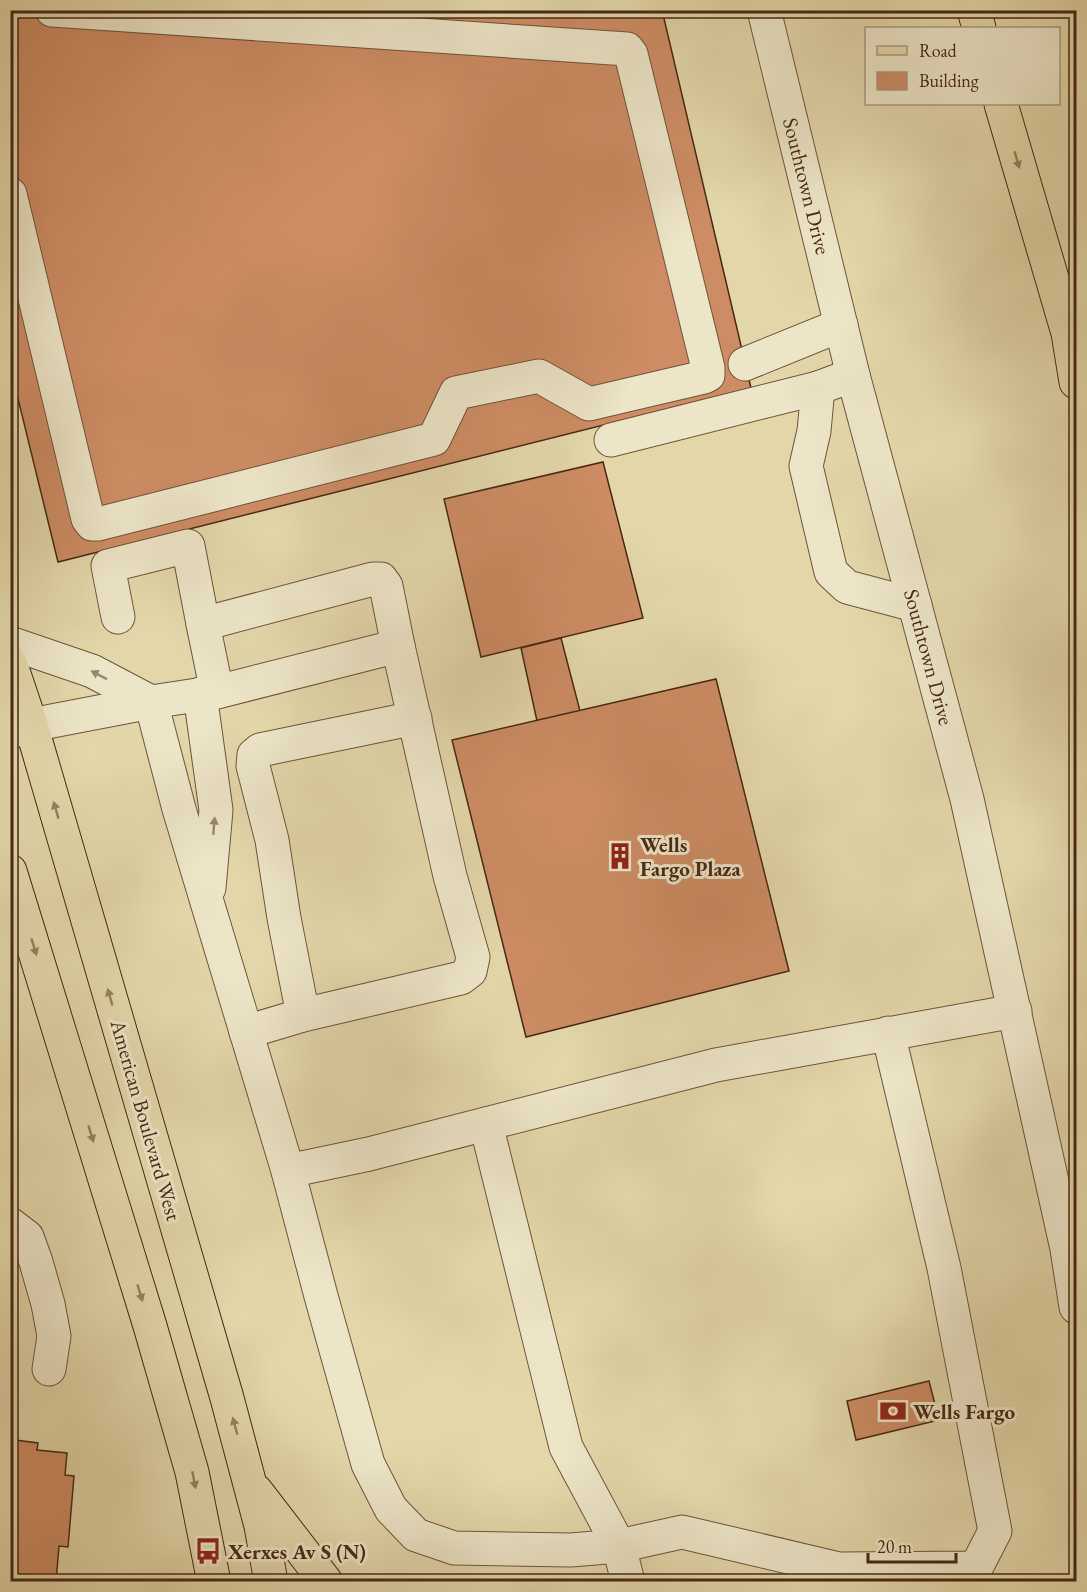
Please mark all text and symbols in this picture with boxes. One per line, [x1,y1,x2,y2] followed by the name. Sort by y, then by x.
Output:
[865,27,1060,105] legend
[919,39,958,62] text: Road
[919,69,979,92] text: Building
[777,115,837,257] street label: Southtown Drive
[1013,151,1023,169] one-way arrow
[898,586,960,728] street label: Southtown Drive
[91,671,108,680] one-way arrow
[51,801,60,819] one-way arrow
[210,816,219,835] one-way arrow
[640,831,741,882] place label: Wells Fargo Plaza
[605,841,635,871] building icon: Wells Fargo Plaza
[30,938,39,956] one-way arrow
[105,988,114,1006] one-way arrow
[104,1015,188,1224] street label: American Boulevard West
[87,1125,96,1143] one-way arrow
[136,1284,145,1302] one-way arrow
[878,1396,908,1426] bank icon: Wells Fargo
[913,1398,1015,1425] place label: Wells Fargo
[229,1417,239,1435] one-way arrow
[190,1471,199,1490] one-way arrow
[868,1526,956,1564] scale bar
[877,1535,912,1558] text: 20 m
[193,1536,223,1566] bus stop icon: Xerxes Av S (N)
[227,1538,366,1565] place label: Xerxes Av S (N)

